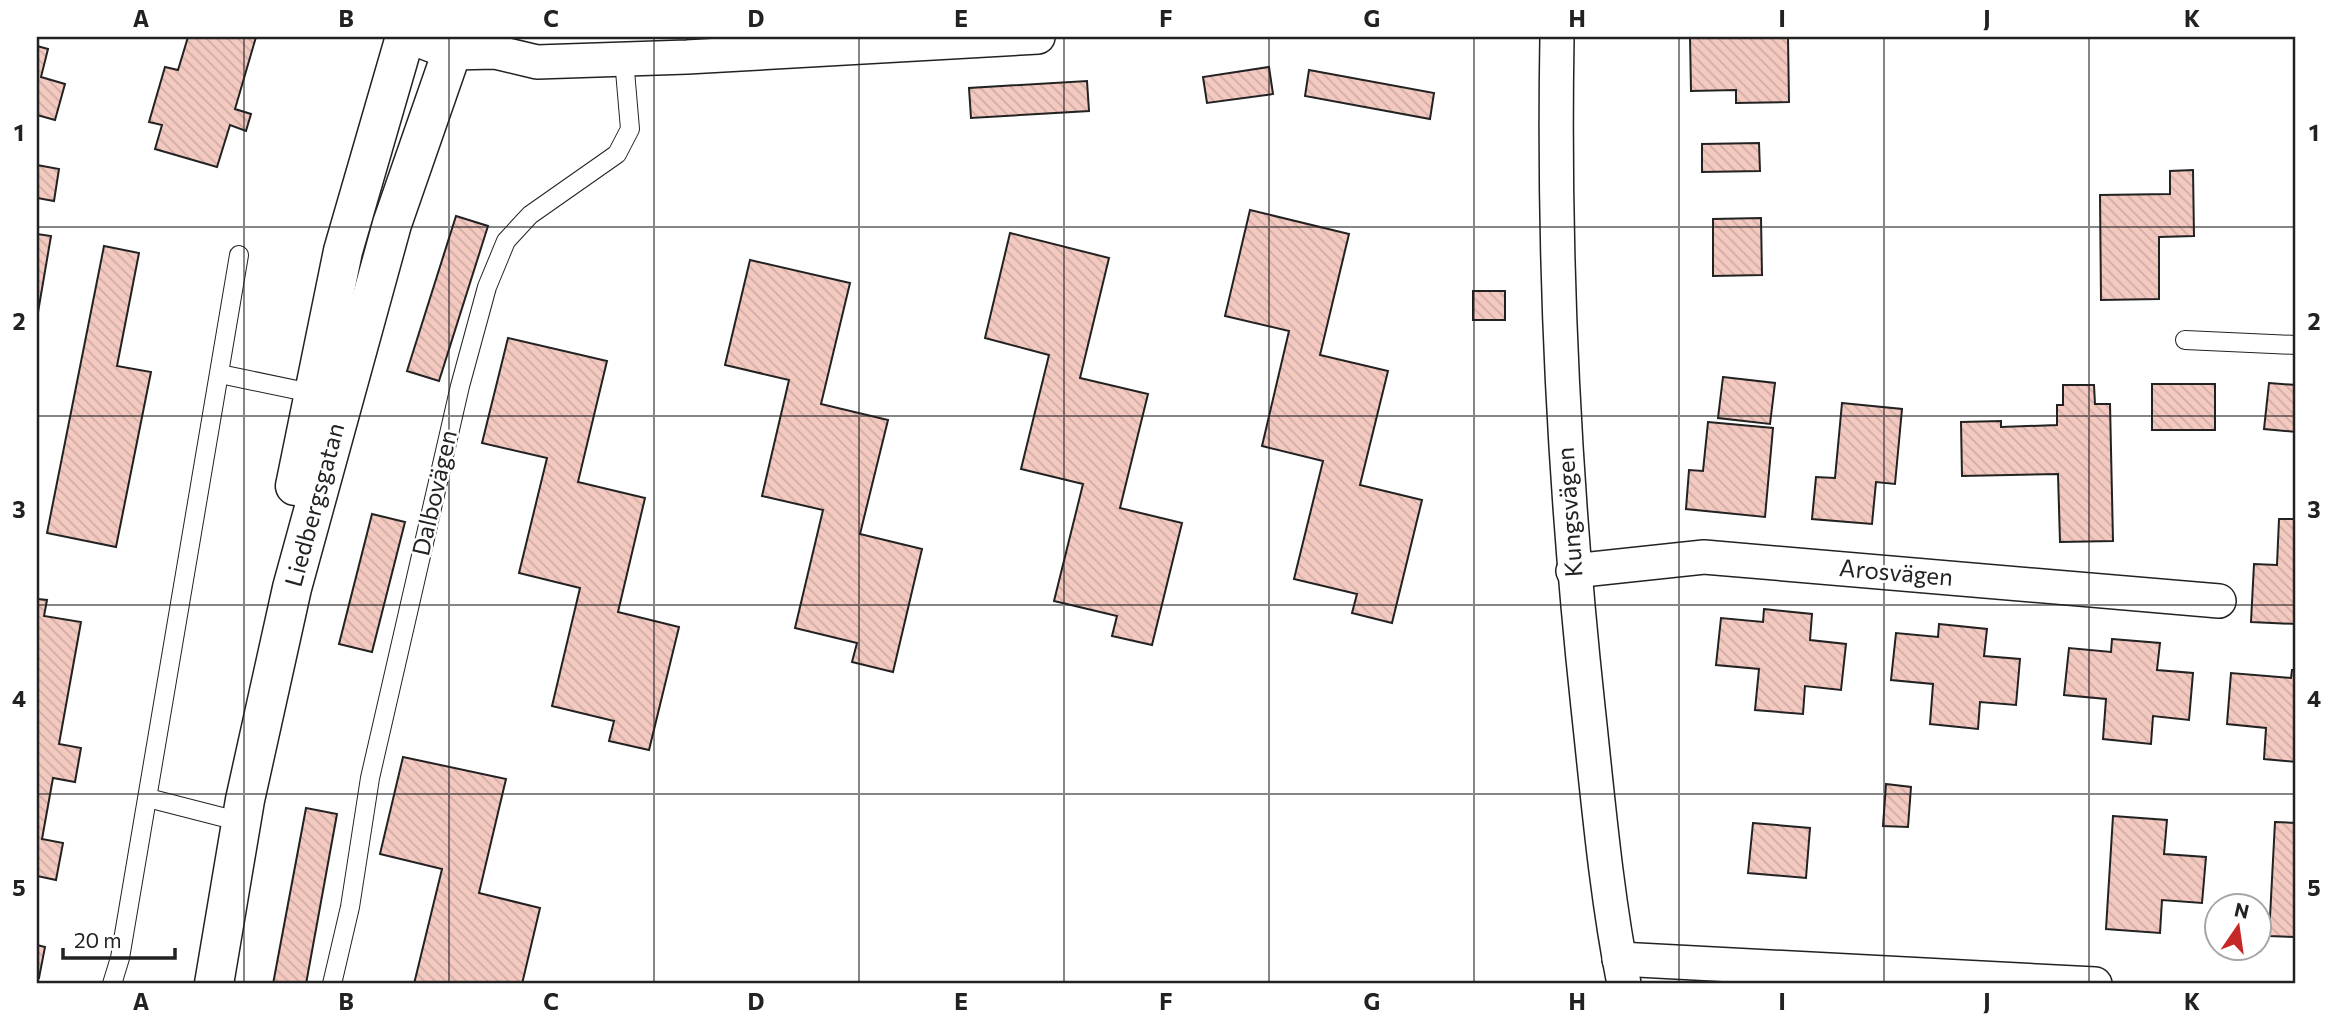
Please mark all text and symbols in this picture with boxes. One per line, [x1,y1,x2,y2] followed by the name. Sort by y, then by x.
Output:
[133,4,150,32] text: A
[338,4,354,32] text: B
[543,4,559,32] text: C
[748,4,765,32] text: D
[954,4,968,32] text: E
[1159,4,1173,32] text: F
[1364,4,1380,32] text: G
[1568,4,1586,32] text: H
[1778,4,1786,32] text: I
[1983,4,1991,32] text: J
[2184,4,2200,32] text: K
[14,118,24,146] text: 1
[2309,118,2319,146] text: 1
[12,307,26,335] text: 2
[2307,307,2321,335] text: 2
[278,420,349,590] street label: Liedbergsgatan
[405,427,462,558] street label: Dalbovägen
[1549,446,1588,578] street label: Kungsvägen
[12,495,26,523] text: 3
[2307,495,2321,523] text: 3
[1838,552,1954,591] street label: Arosvägen
[12,684,26,712] text: 4
[2307,684,2321,712] text: 4
[12,873,26,901] text: 5
[2307,873,2321,901] text: 5
[2204,892,2274,962] north arrow
[2232,897,2251,923] text: N
[63,916,175,960] scale bar
[74,927,122,952] text: 20 m
[133,987,150,1015] text: A
[338,987,354,1015] text: B
[543,987,559,1015] text: C
[748,987,765,1015] text: D
[954,987,968,1015] text: E
[1159,987,1173,1015] text: F
[1364,987,1380,1015] text: G
[1568,987,1586,1015] text: H
[1778,987,1786,1015] text: I
[1983,987,1991,1015] text: J
[2184,987,2200,1015] text: K

